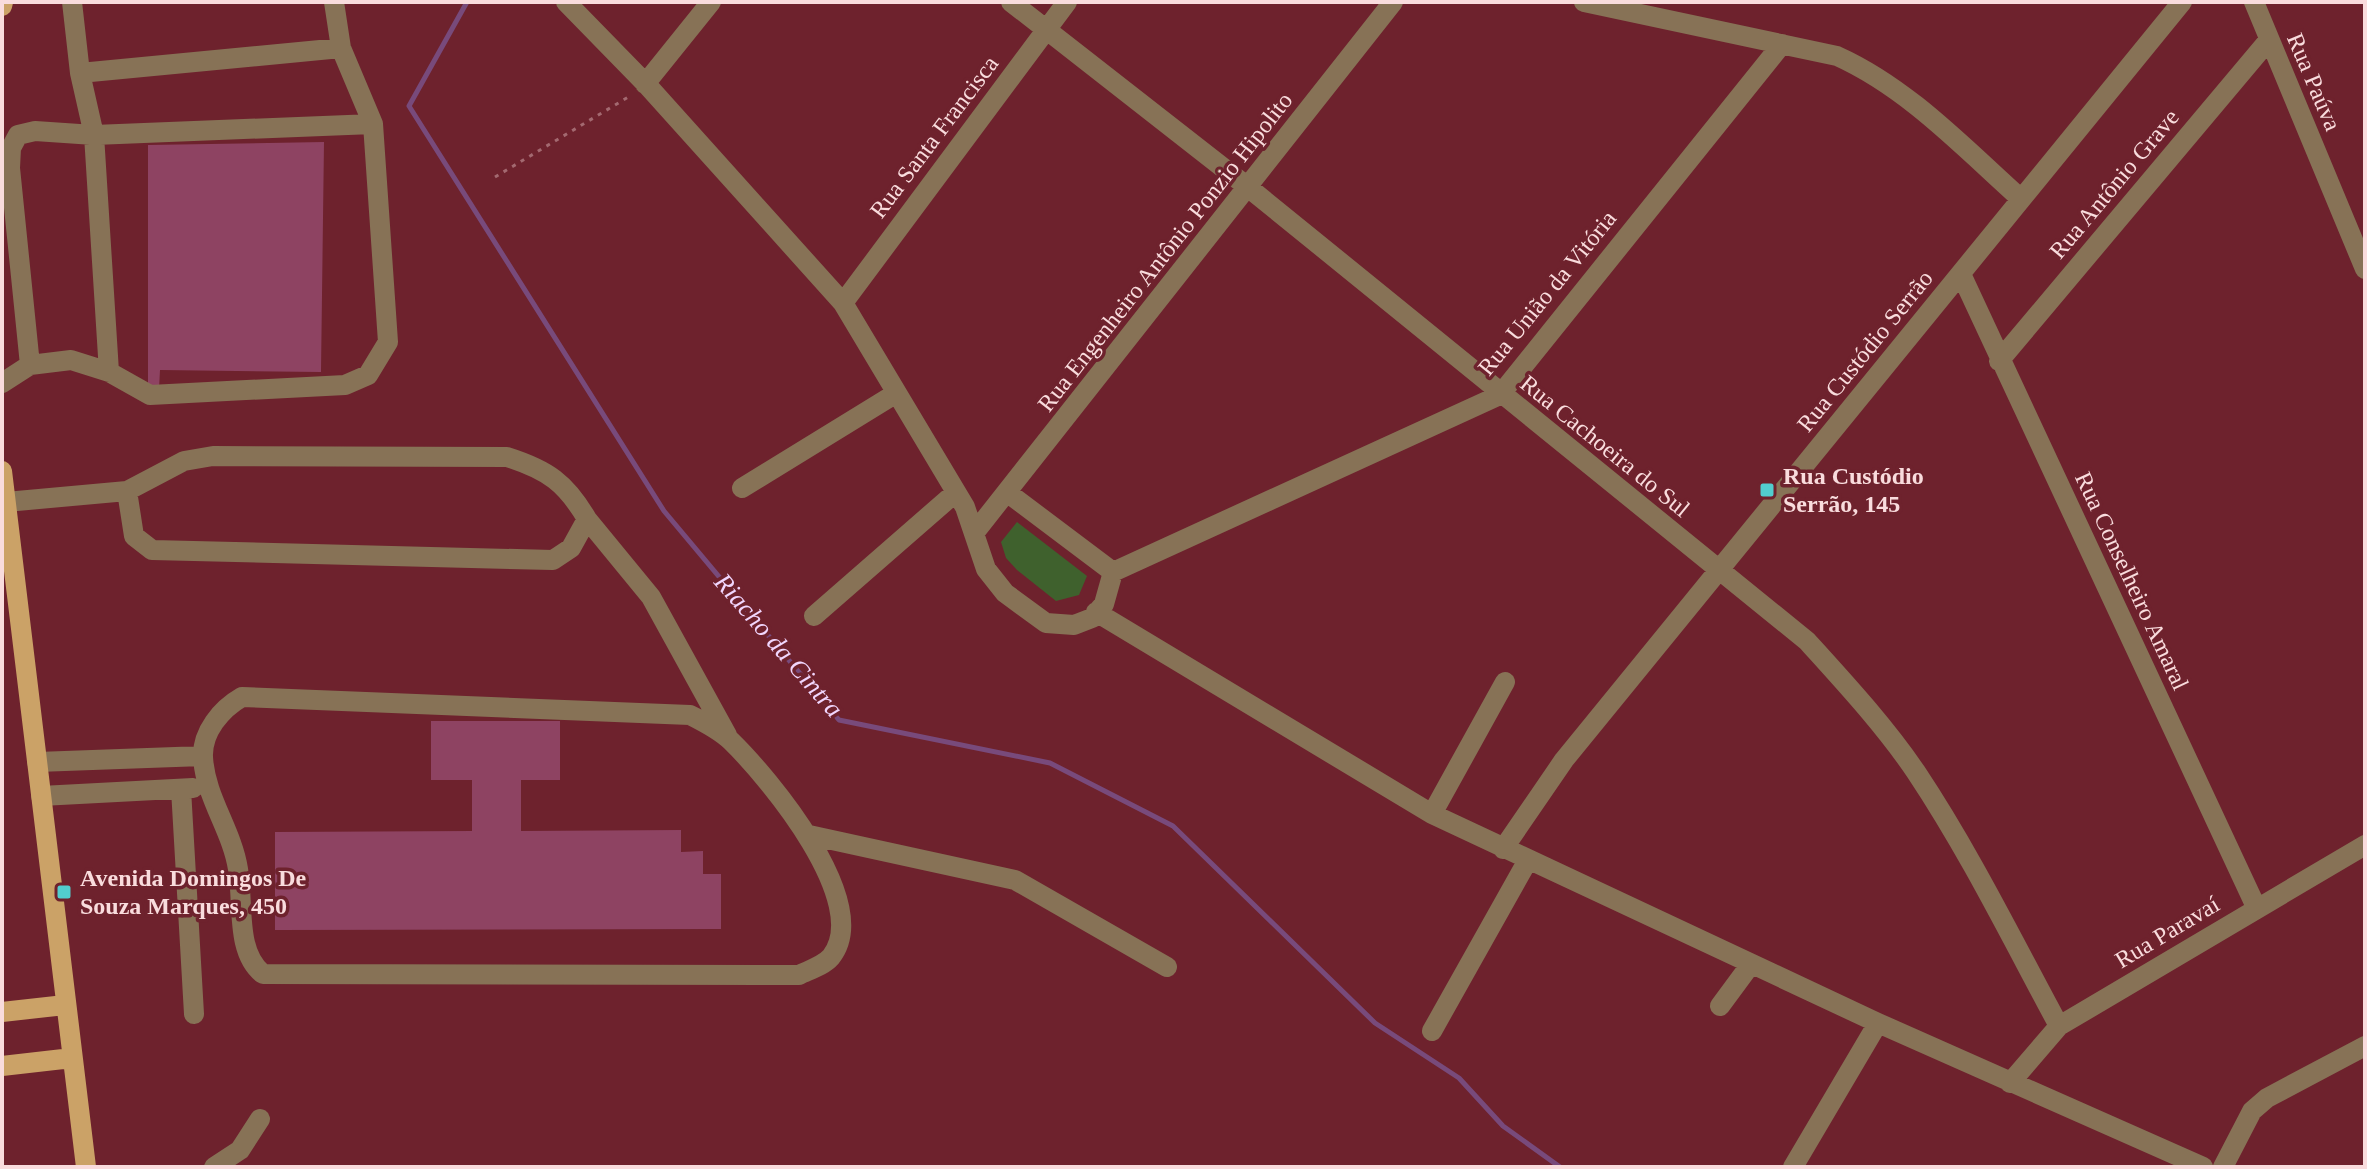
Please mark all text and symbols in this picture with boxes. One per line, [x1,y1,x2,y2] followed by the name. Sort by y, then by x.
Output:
[2282,29,2346,135] street label: Rua Paúva
[865,51,1004,223] street label: Rua Santa Francisca
[1032,87,1298,417] street label: Rua Engenheiro Antônio Ponzio Hipolito
[2044,104,2184,264] street label: Rua Antônio Grave
[1473,205,1622,380] street label: Rua União da Vitória
[1792,265,1938,437] street label: Rua Custódio Serrão
[1515,370,1695,522] street label: Rua Cachoeira do Sul
[1783,463,1924,517] place label: Rua Custódio Serrão, 145
[2070,468,2194,694] street label: Rua Conselheiro Amaral
[1758,481,1776,499] marker: Rua Custódio Serrão, 145
[708,567,849,723] water label: Riacho da Cintra
[80,865,307,919] place label: Avenida Domingos De Souza Marques, 450
[55,883,73,901] marker: Avenida Domingos De Souza Marques, 450
[2110,891,2224,973] street label: Rua Paravaí

